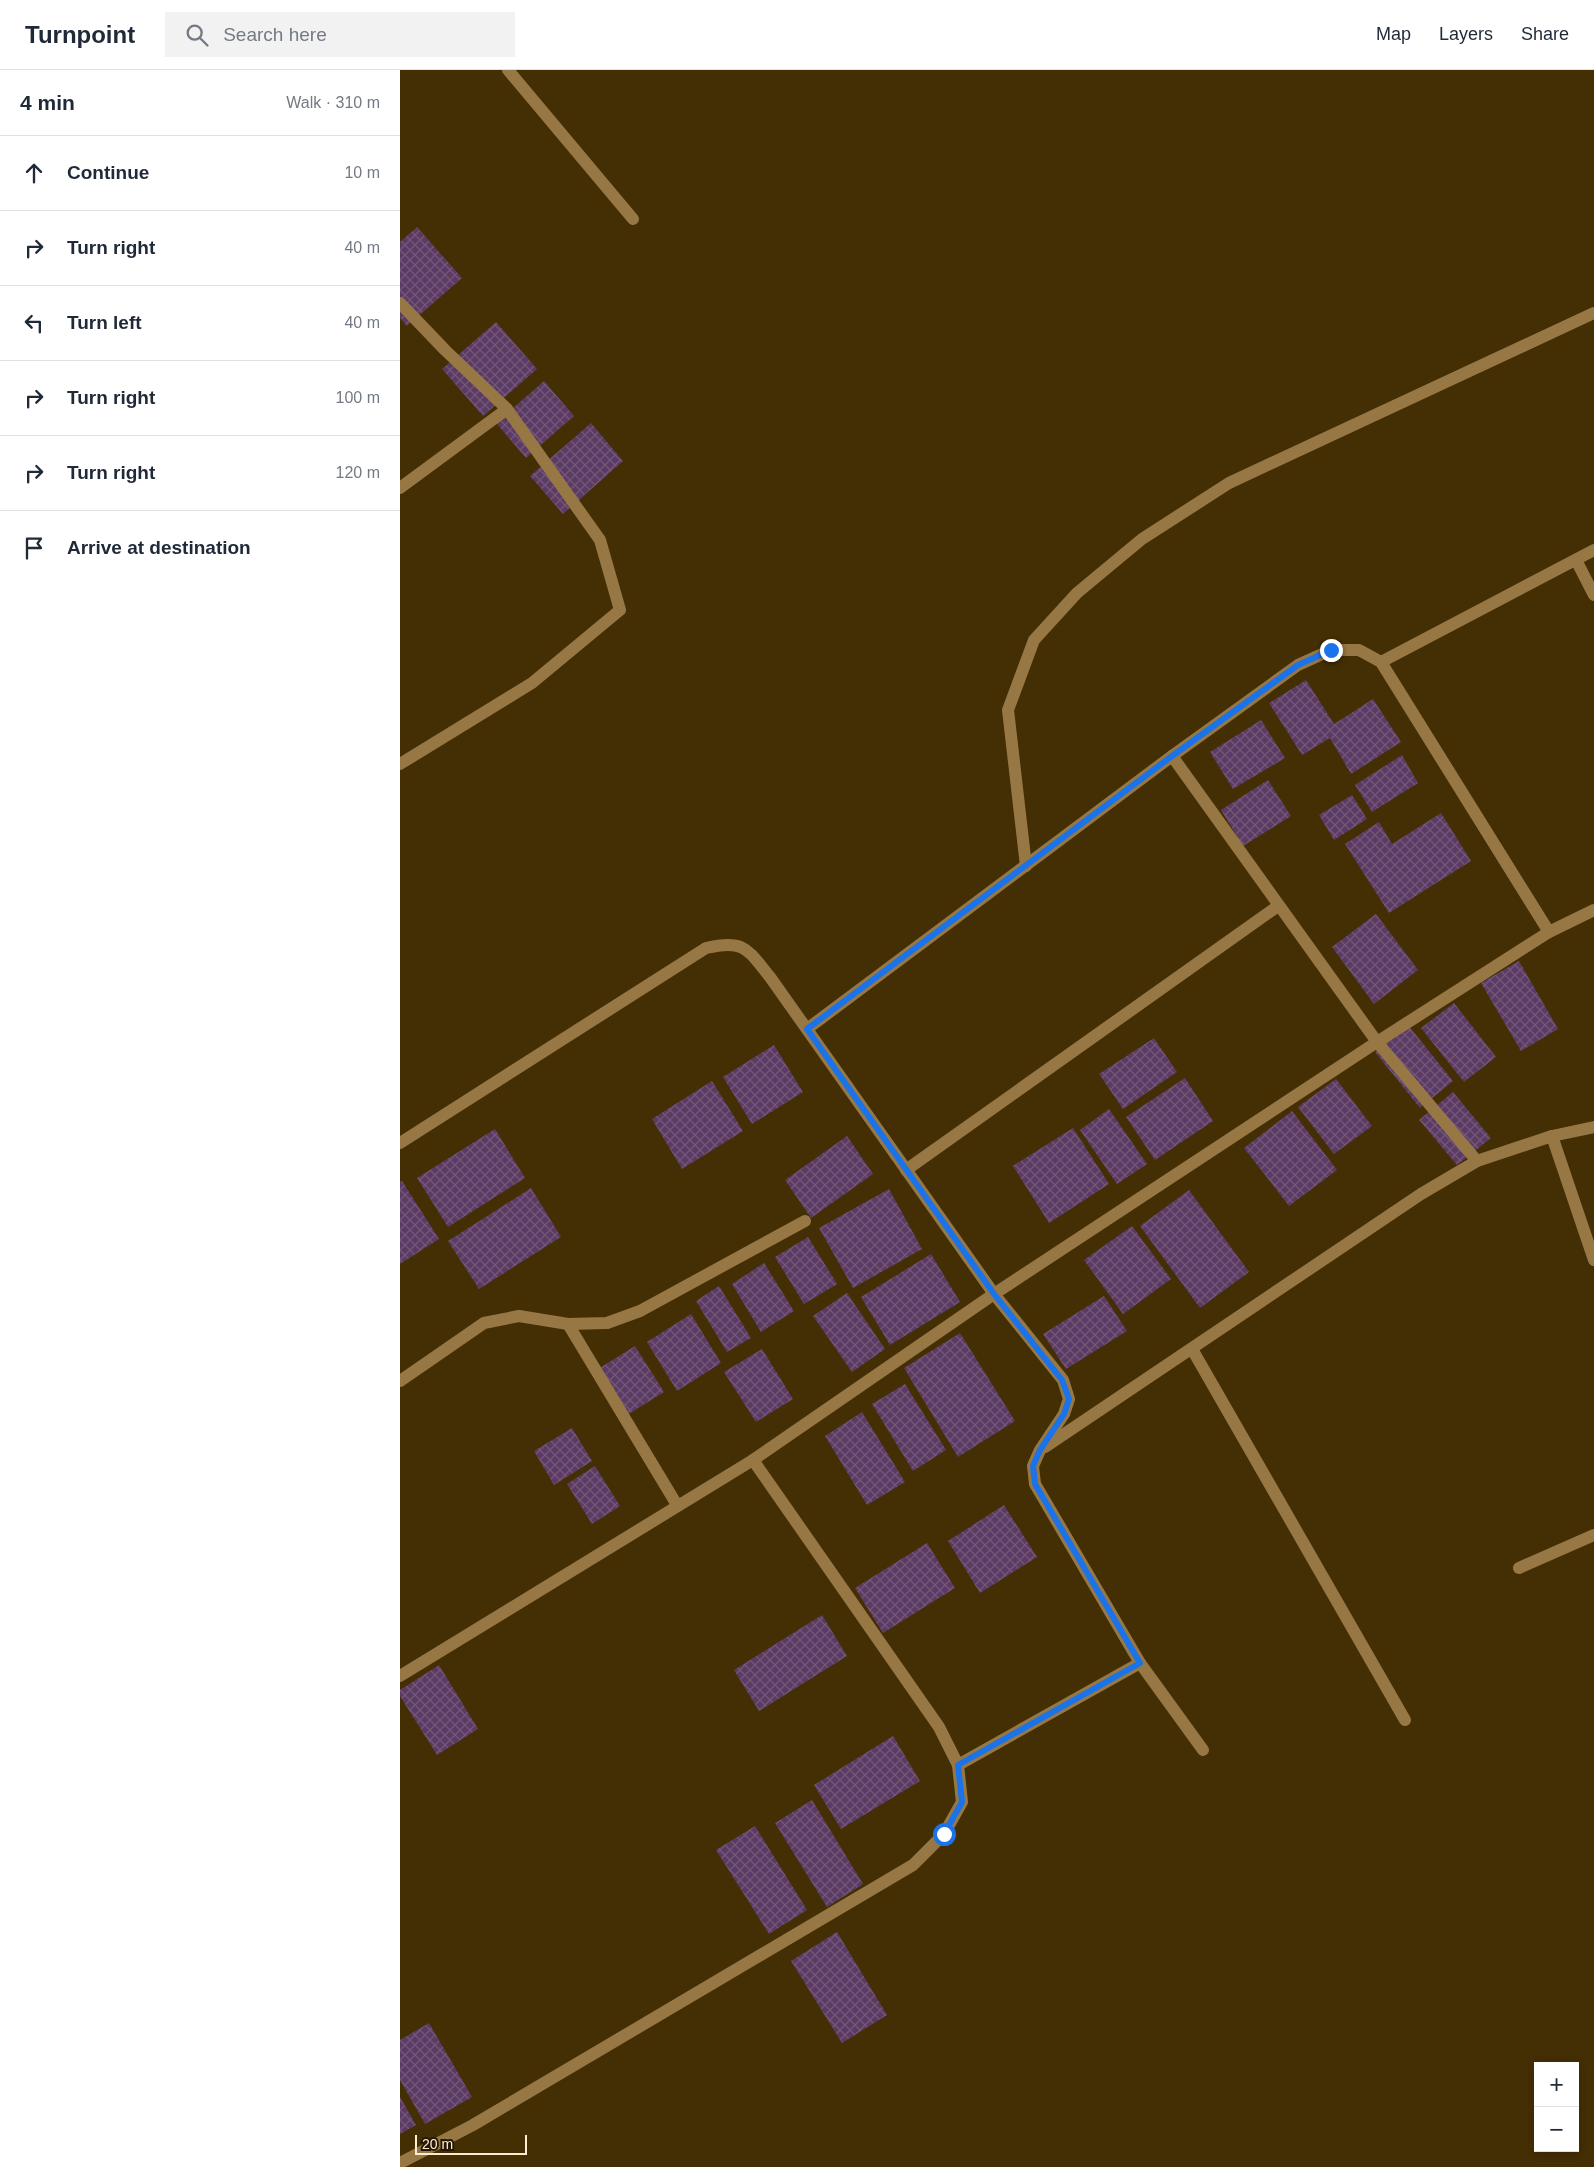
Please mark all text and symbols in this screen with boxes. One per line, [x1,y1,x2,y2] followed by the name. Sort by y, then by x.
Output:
[165,12,515,57] search box
[25,21,135,48] text: Turnpoint
[183,21,211,49] icon: search
[223,24,327,45] text: Search here
[1376,24,1411,44] text: Map
[1439,24,1493,44] text: Layers
[1521,24,1569,44] text: Share
[20,91,75,114] text: 4 min
[286,94,380,111] text: Walk · 310 m
[20,159,48,187] icon: ahead
[67,162,149,183] text: Continue
[344,164,380,181] text: 10 m
[20,234,48,262] icon: right
[67,237,155,258] text: Turn right
[344,239,380,256] text: 40 m
[20,309,48,337] icon: left
[67,312,142,333] text: Turn left
[344,314,380,331] text: 40 m
[20,384,48,412] icon: right
[67,387,155,408] text: Turn right
[336,389,380,406] text: 100 m
[20,459,48,487] icon: right
[67,462,155,483] text: Turn right
[336,464,380,481] text: 120 m
[20,534,48,562] icon: arrive
[67,537,251,558] text: Arrive at destination
[1320,639,1343,662] route end
[933,1823,956,1846] route start
[1534,2062,1579,2152] map controls
[1534,2062,1579,2107] button: +
[1534,2107,1579,2152] button: −
[415,2132,528,2155] scale bar
[422,2136,453,2152] text: 20 m

